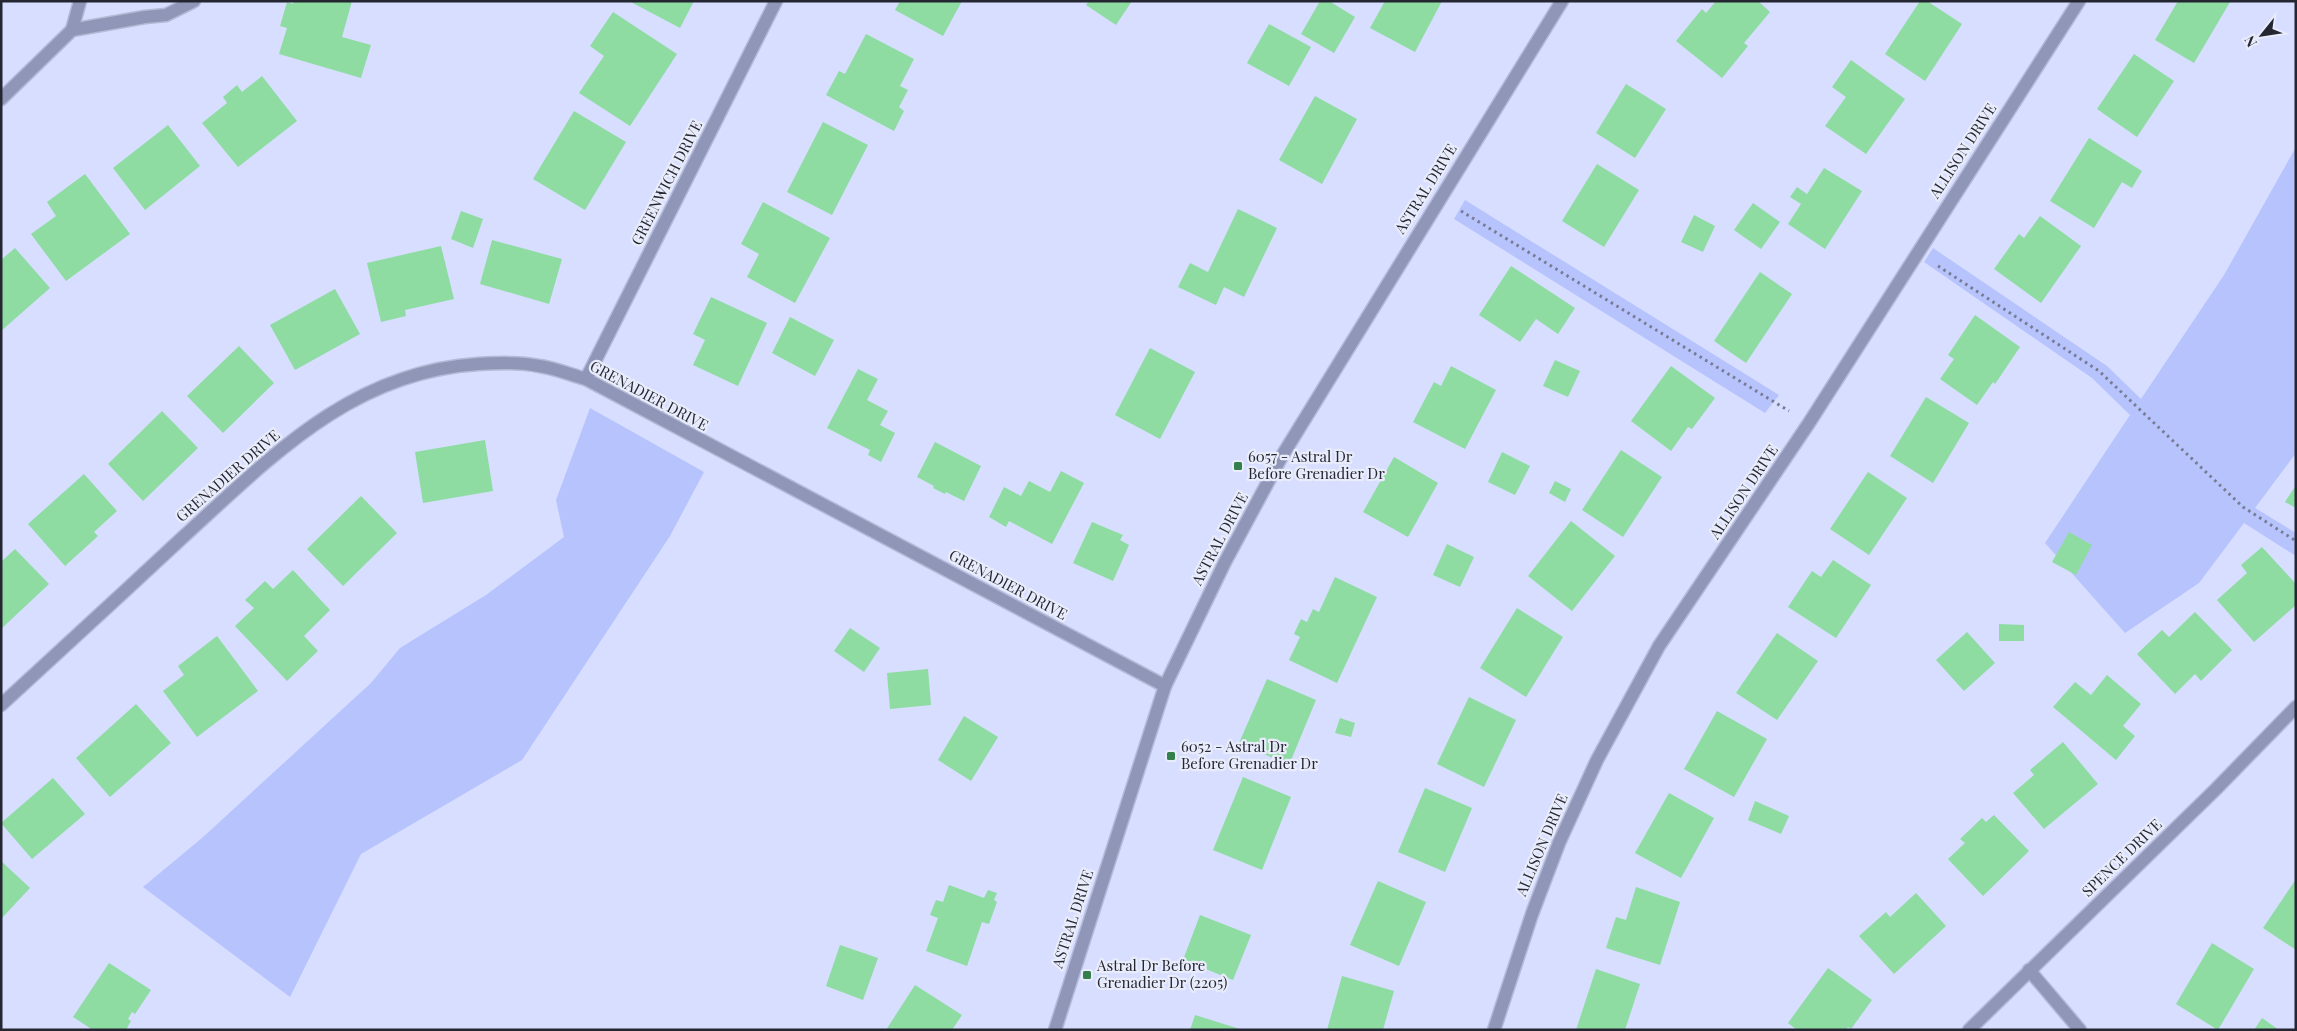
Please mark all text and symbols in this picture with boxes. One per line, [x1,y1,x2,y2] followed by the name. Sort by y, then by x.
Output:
[2237,10,2287,60] north arrow
[2240,33,2261,51] text: N
[1923,99,2000,203] street label: ALLISON DRIVE
[626,117,706,248] street label: GREENWICH DRIVE
[1389,140,1461,238] street label: ASTRAL DRIVE
[587,355,712,435] street label: GRENADIER DRIVE
[171,425,283,526] street label: GRENADIER DRIVE
[1704,440,1782,543] street label: ALLISON DRIVE
[1248,446,1385,483] place label: 6057 - Astral Dr Before Grenadier Dr
[1232,460,1244,472] marker: 6057 - Astral Dr Before Grenadier Dr
[1186,489,1252,589] street label: ASTRAL DRIVE
[946,544,1071,624] street label: GRENADIER DRIVE
[1181,736,1318,773] place label: 6052 - Astral Dr Before Grenadier Dr
[1165,750,1177,762] marker: 6052 - Astral Dr Before Grenadier Dr
[1510,790,1572,900] street label: ALLISON DRIVE
[2077,814,2166,901] street label: SPENCE DRIVE
[1046,867,1097,971] street label: ASTRAL DRIVE
[1096,955,1227,992] place label: Astral Dr Before Grenadier Dr (2205)
[1081,969,1093,981] marker: Astral Dr Before Grenadier Dr (2205)

